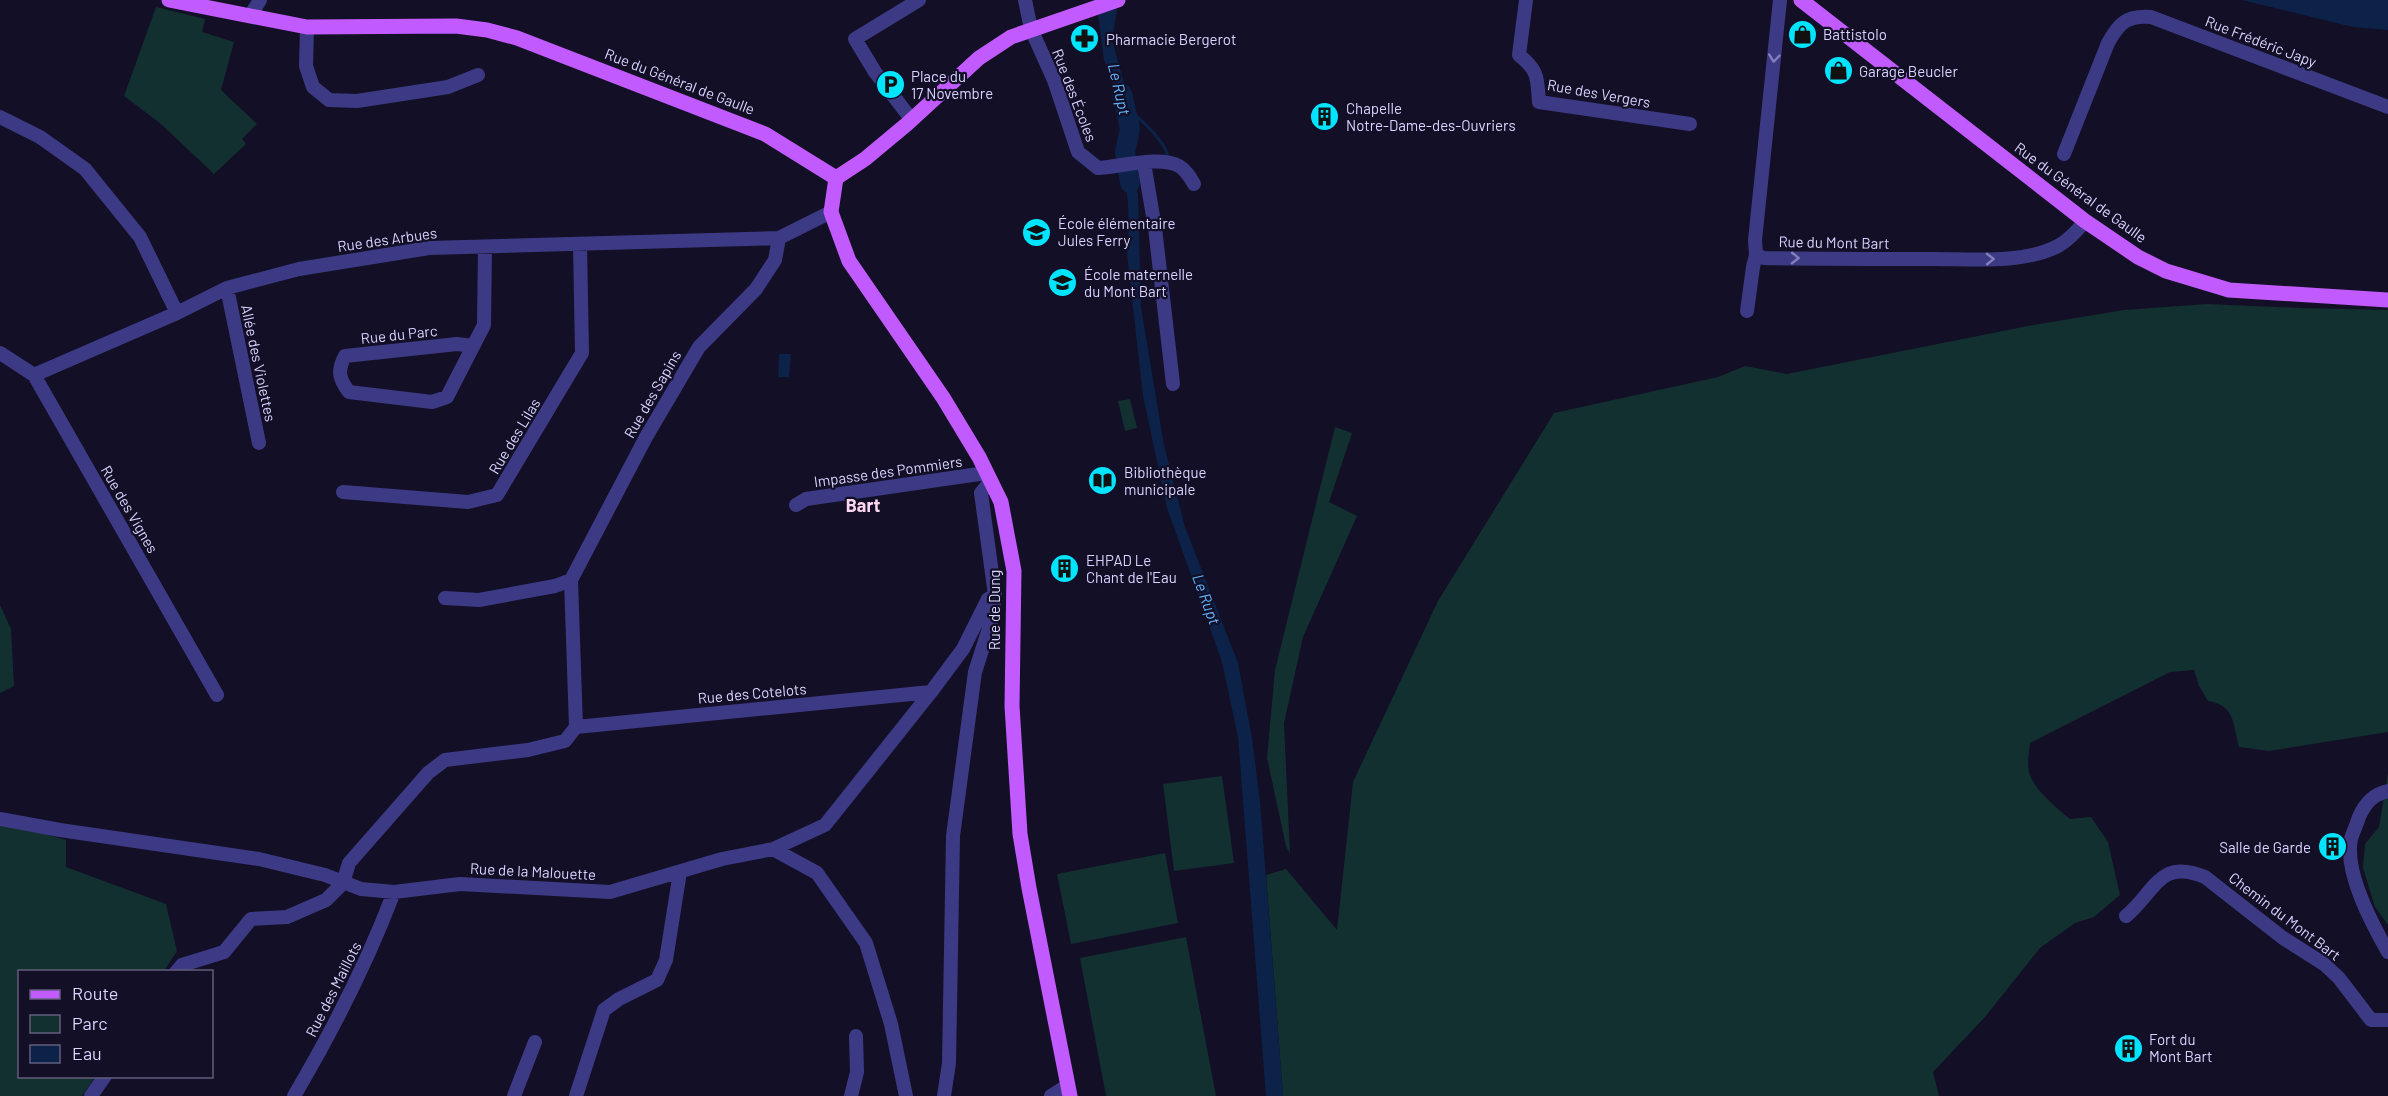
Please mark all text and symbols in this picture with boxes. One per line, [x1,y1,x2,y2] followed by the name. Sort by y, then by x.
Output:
[2203,12,2319,71] street label: Rue Frédéric Japy
[1786,18,1818,50] shop icon: Battistolo
[1069,23,1101,55] pharmacy icon: Pharmacie Bergerot
[1823,25,1887,43] place label: Battistolo
[1106,30,1236,48] place label: Pharmacie Bergerot
[603,44,757,118] street label: Rue du Général de Gaulle
[1049,46,1101,144] street label: Rue des Écoles
[1768,54,1781,63] one-way arrow
[1822,55,1854,87] shop icon: Garage Beucler
[1105,61,1135,117] water label: Le Rupt
[1859,62,1959,80] place label: Garage Beucler
[911,67,993,102] place label: Place du 17 Novembre
[874,69,906,101] parking icon: Place du 17 Novembre
[1546,75,1652,111] street label: Rue des Vergers
[1346,99,1516,134] place label: Chapelle Notre-Dame-des-Ouvriers
[1309,101,1341,133] building icon: Chapelle Notre-Dame-des-Ouvriers
[2011,138,2151,246] street label: Rue du Général de Gaulle
[1058,214,1176,249] place label: École élémentaire Jules Ferry
[1021,216,1053,248] school or university icon: École élémentaire Jules Ferry
[336,223,438,255] street label: Rue des Arbues
[1778,232,1890,252] street label: Rue du Mont Bart
[1790,252,1799,265] one-way arrow
[1985,252,1994,265] one-way arrow
[1084,265,1193,300] place label: École maternelle du Mont Bart
[1047,267,1079,299] school or university icon: École maternelle du Mont Bart
[238,303,280,423] street label: Allée des Violettes
[360,321,438,347] street label: Rue du Parc
[620,347,684,441] street label: Rue des Sapins
[484,395,544,477] street label: Rue des Lilas
[813,452,963,490] street label: Impasse des Pommiers
[98,462,162,556] street label: Rue des Vignes
[1124,463,1207,498] place label: Bibliothèque municipale
[1087,465,1119,497] library icon: Bibliothèque municipale
[846,494,880,516] district label: Bart
[1086,551,1177,586] place label: EHPAD Le Chant de l'Eau
[1049,553,1081,585] building icon: EHPAD Le Chant de l'Eau
[985,570,1003,650] street label: Rue de Dung
[1189,571,1225,627] water label: Le Rupt
[697,679,807,707] street label: Rue des Cotelots
[2316,831,2348,863] building icon: Salle de Garde
[2219,838,2311,856] place label: Salle de Garde
[470,859,596,883] street label: Rue de la Malouette
[2226,868,2344,964] street label: Chemin du Mont Bart
[301,938,365,1040] street label: Rue des Maillots
[18,970,213,1078] legend
[72,982,118,1004] text: Route
[72,1012,108,1034] text: Parc
[2149,1030,2213,1065] place label: Fort du Mont Bart
[2112,1032,2144,1064] building icon: Fort du Mont Bart
[72,1042,102,1064] text: Eau

